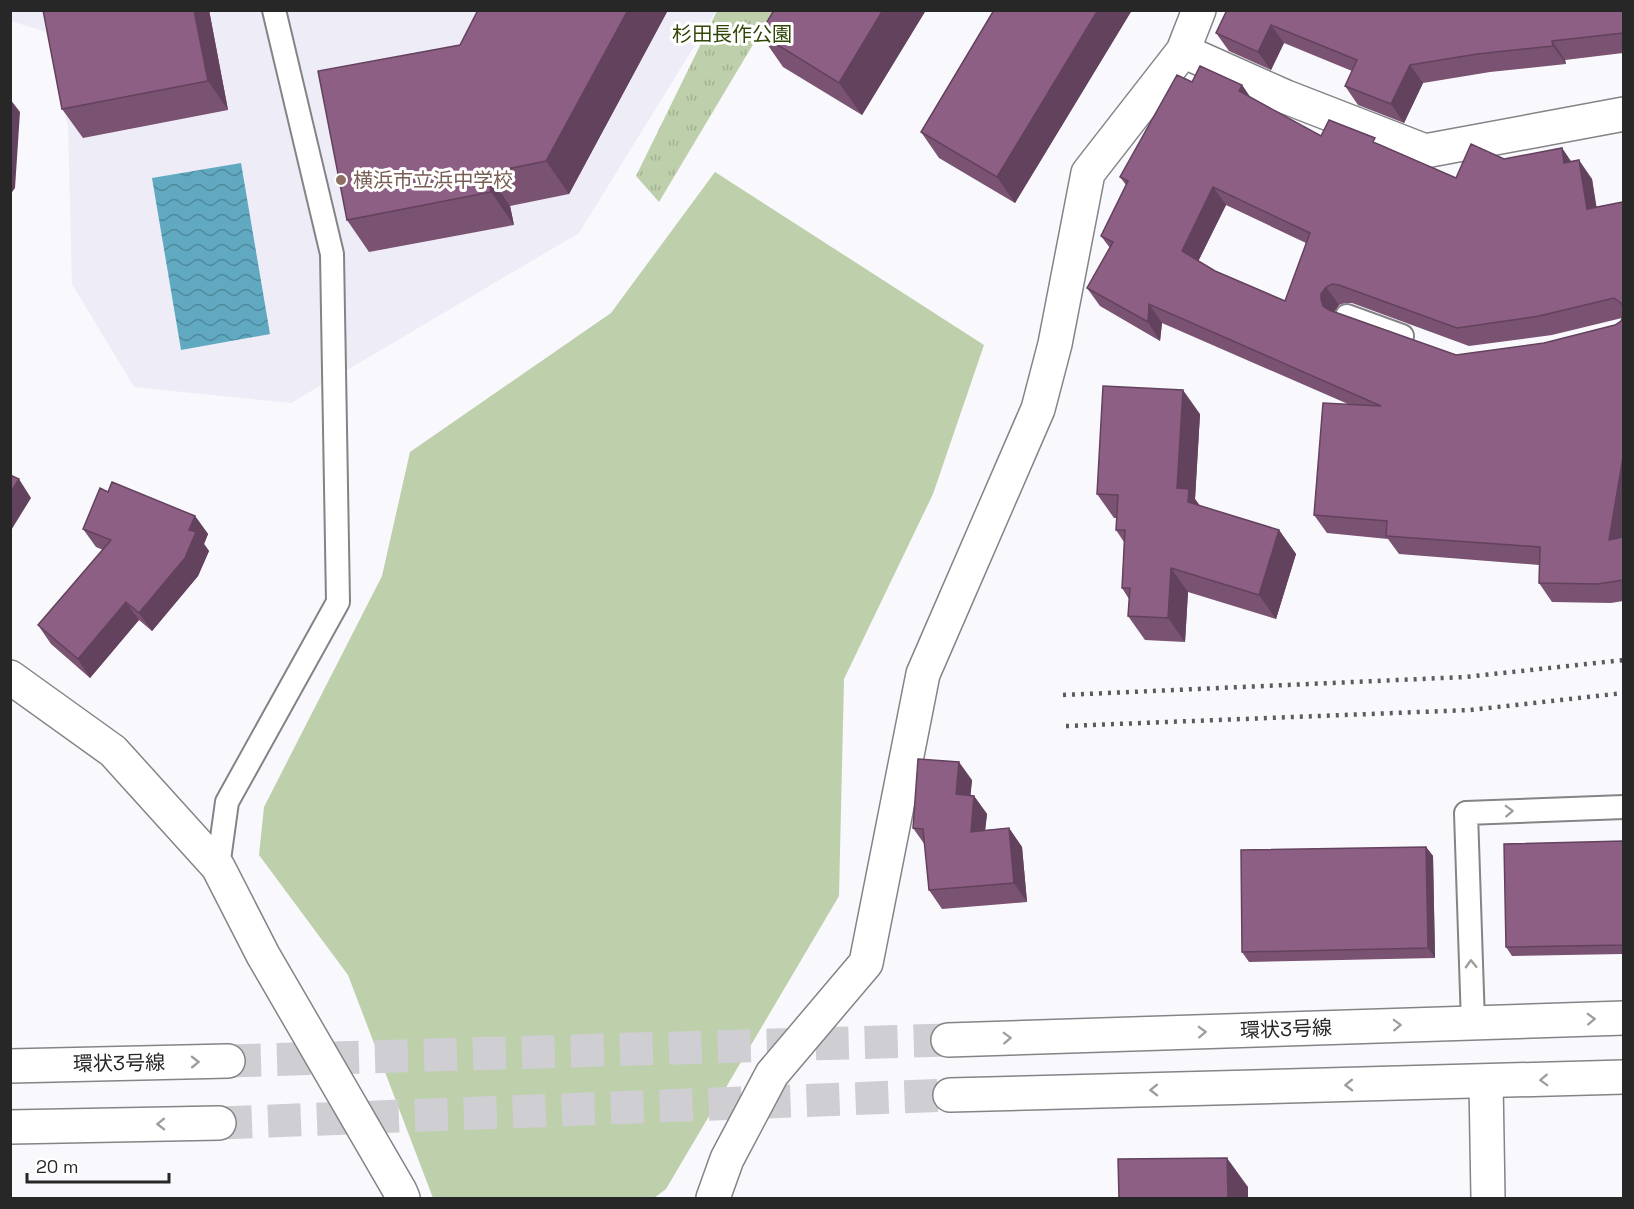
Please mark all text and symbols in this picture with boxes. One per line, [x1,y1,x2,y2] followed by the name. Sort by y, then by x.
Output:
[672,21,792,47] park label: 杉田長作公園
[353,167,513,193] place label: 横浜市立浜中学校
[334,173,348,187] marker: 横浜市立浜中学校
[1505,805,1514,818] one-way arrow
[1464,960,1477,969] one-way arrow
[1587,1013,1596,1025] one-way arrow
[1240,1014,1332,1044] street label: 環状3号線
[1392,1019,1401,1032] one-way arrow
[1197,1026,1206,1038] one-way arrow
[1002,1032,1011,1045] one-way arrow
[73,1049,165,1077] street label: 環状3号線
[190,1055,199,1068] one-way arrow
[1540,1073,1549,1086] one-way arrow
[1345,1079,1354,1091] one-way arrow
[1150,1084,1159,1096] one-way arrow
[156,1118,165,1130] one-way arrow
[27,1146,170,1184] scale bar
[36,1155,79,1178] text: 20 m

